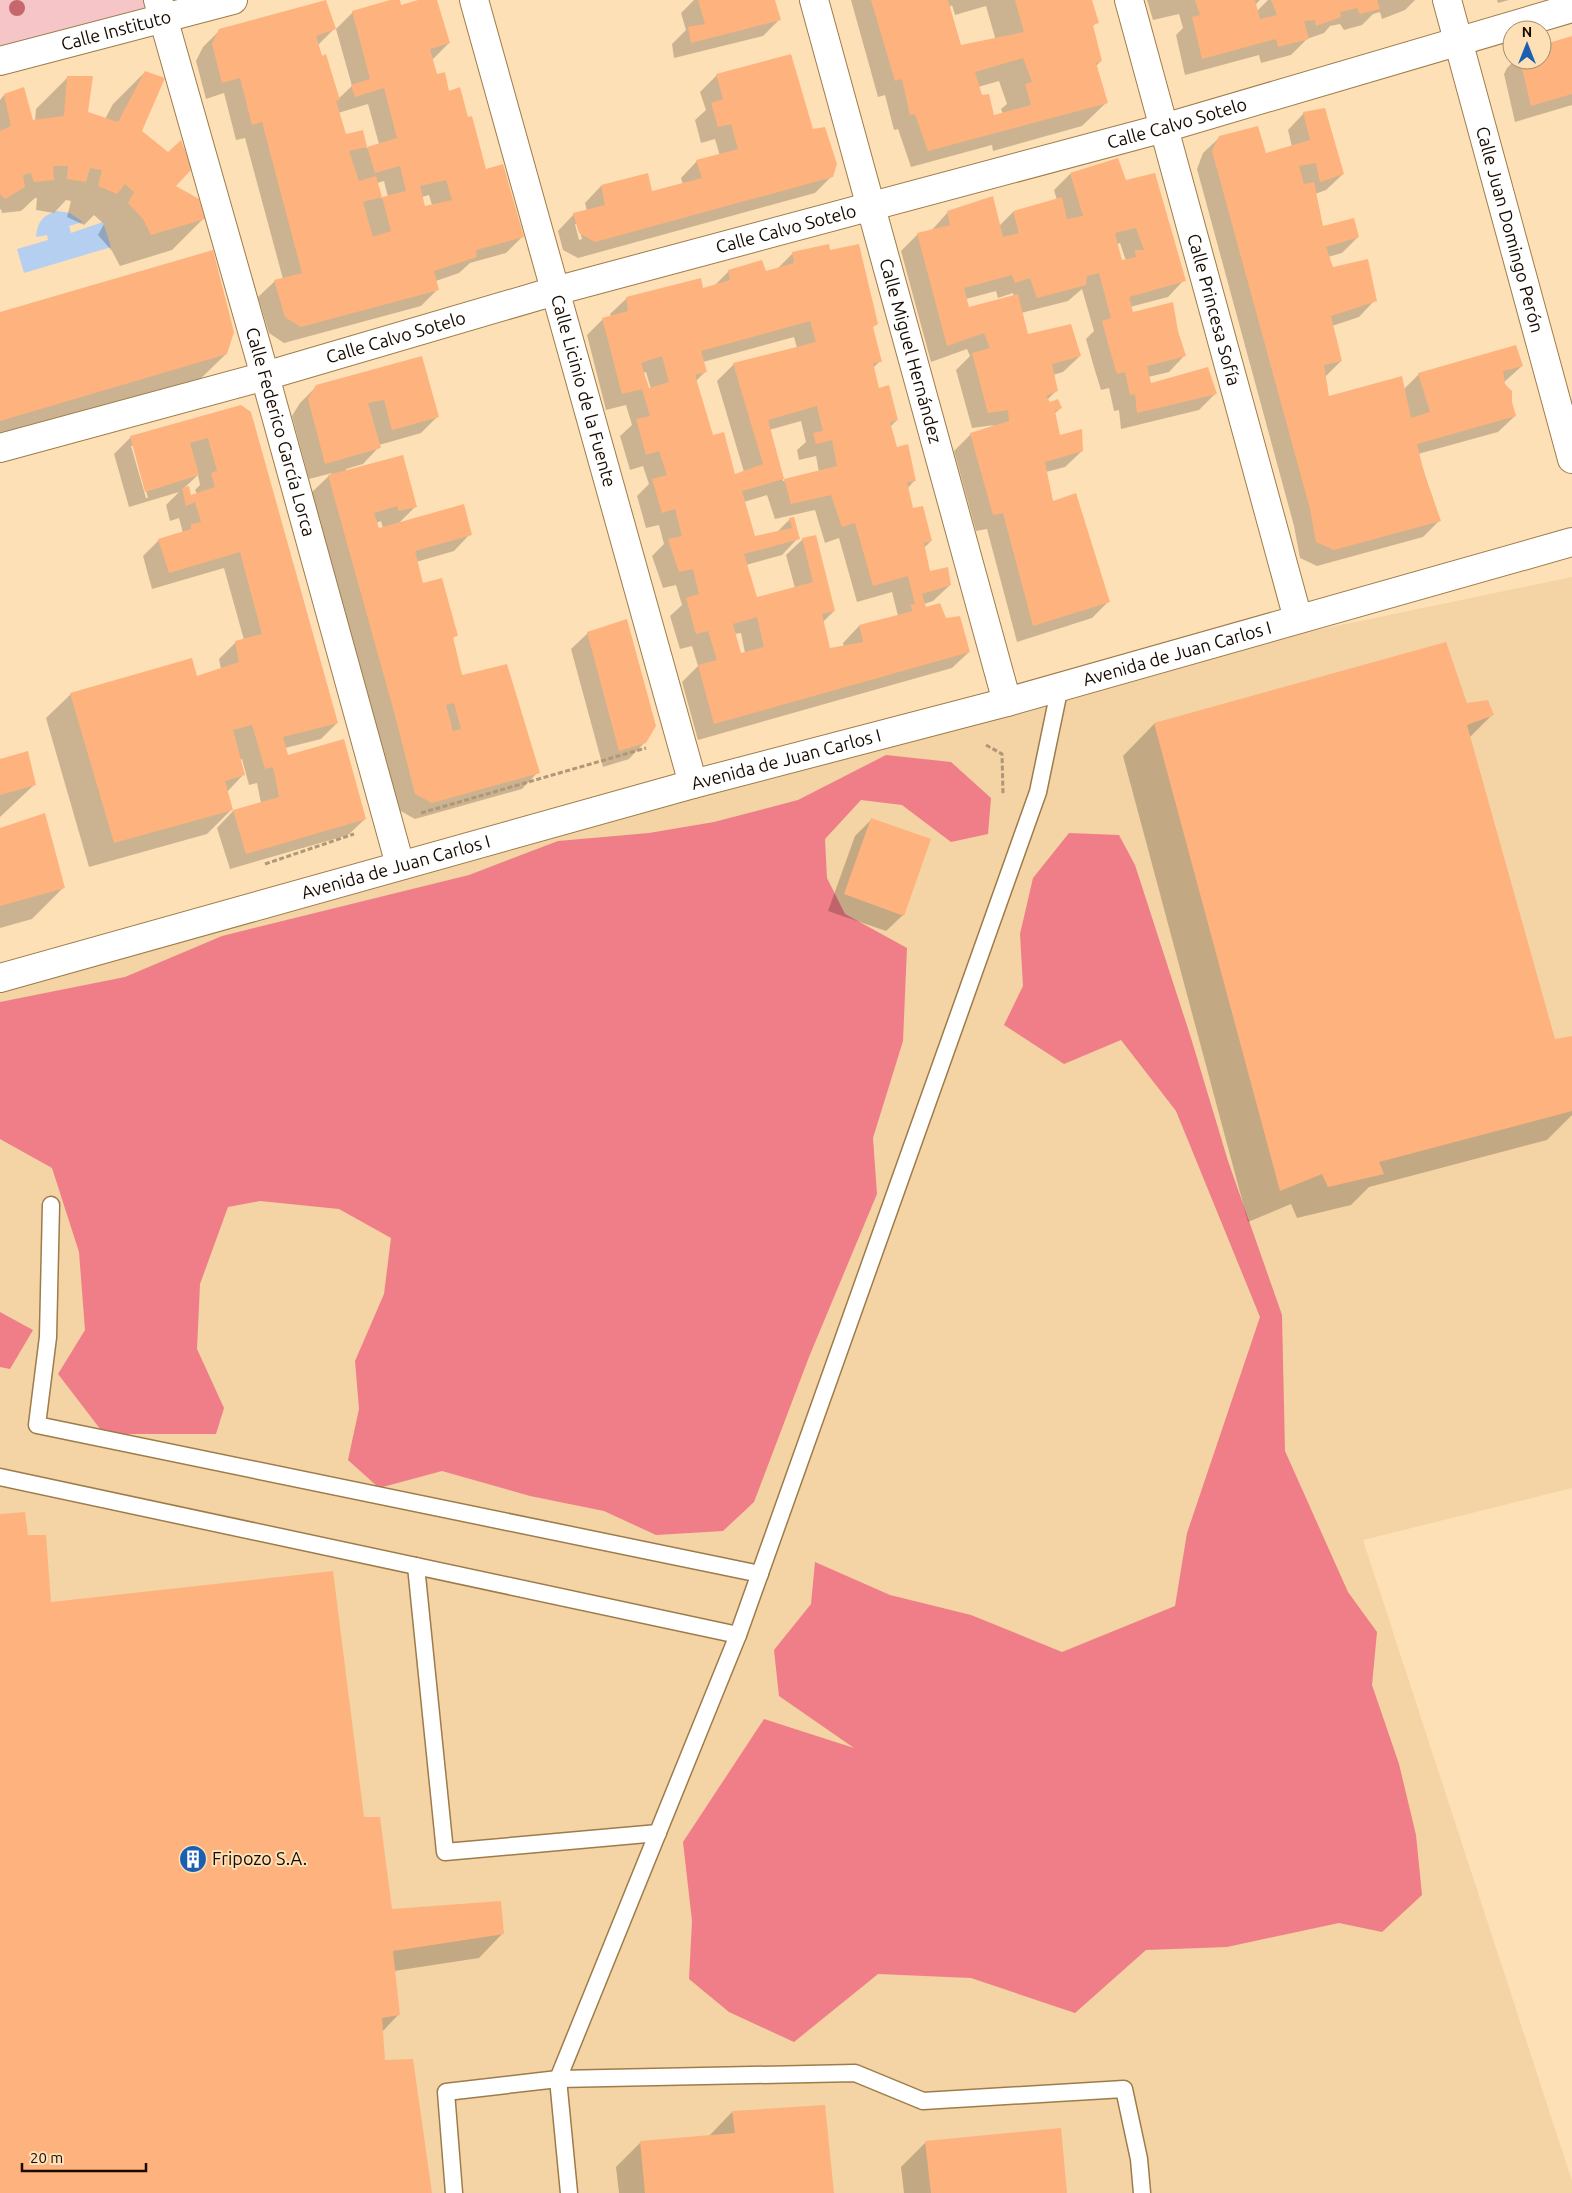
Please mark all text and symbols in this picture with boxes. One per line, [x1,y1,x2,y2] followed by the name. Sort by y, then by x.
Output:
[59,6,173,54] street label: Calle Instituto
[1502,20,1552,70] north arrow
[1522,24,1532,40] text: N
[1105,93,1249,152] street label: Calle Calvo Sotelo
[1473,124,1548,335] street label: Calle Juan Domingo Perón
[713,200,858,257] street label: Calle Calvo Sotelo
[1184,231,1245,388] street label: Calle Princesa Sofía
[876,256,946,446] street label: Calle Miguel Hernández
[548,292,621,489] street label: Calle Licinio de la Fuente
[323,307,468,367] street label: Calle Calvo Sotelo
[243,325,320,539] street label: Calle Federico García Lorca
[1080,617,1273,689] street label: Avenida de Juan Carlos I
[689,724,883,793] street label: Avenida de Juan Carlos I
[299,830,492,902] street label: Avenida de Juan Carlos I
[178,1844,208,1874] building icon: Fripozo S.A.
[212,1848,307,1868] place label: Fripozo S.A.
[22,2140,146,2172] scale bar
[30,2149,63,2166] text: 20 m

